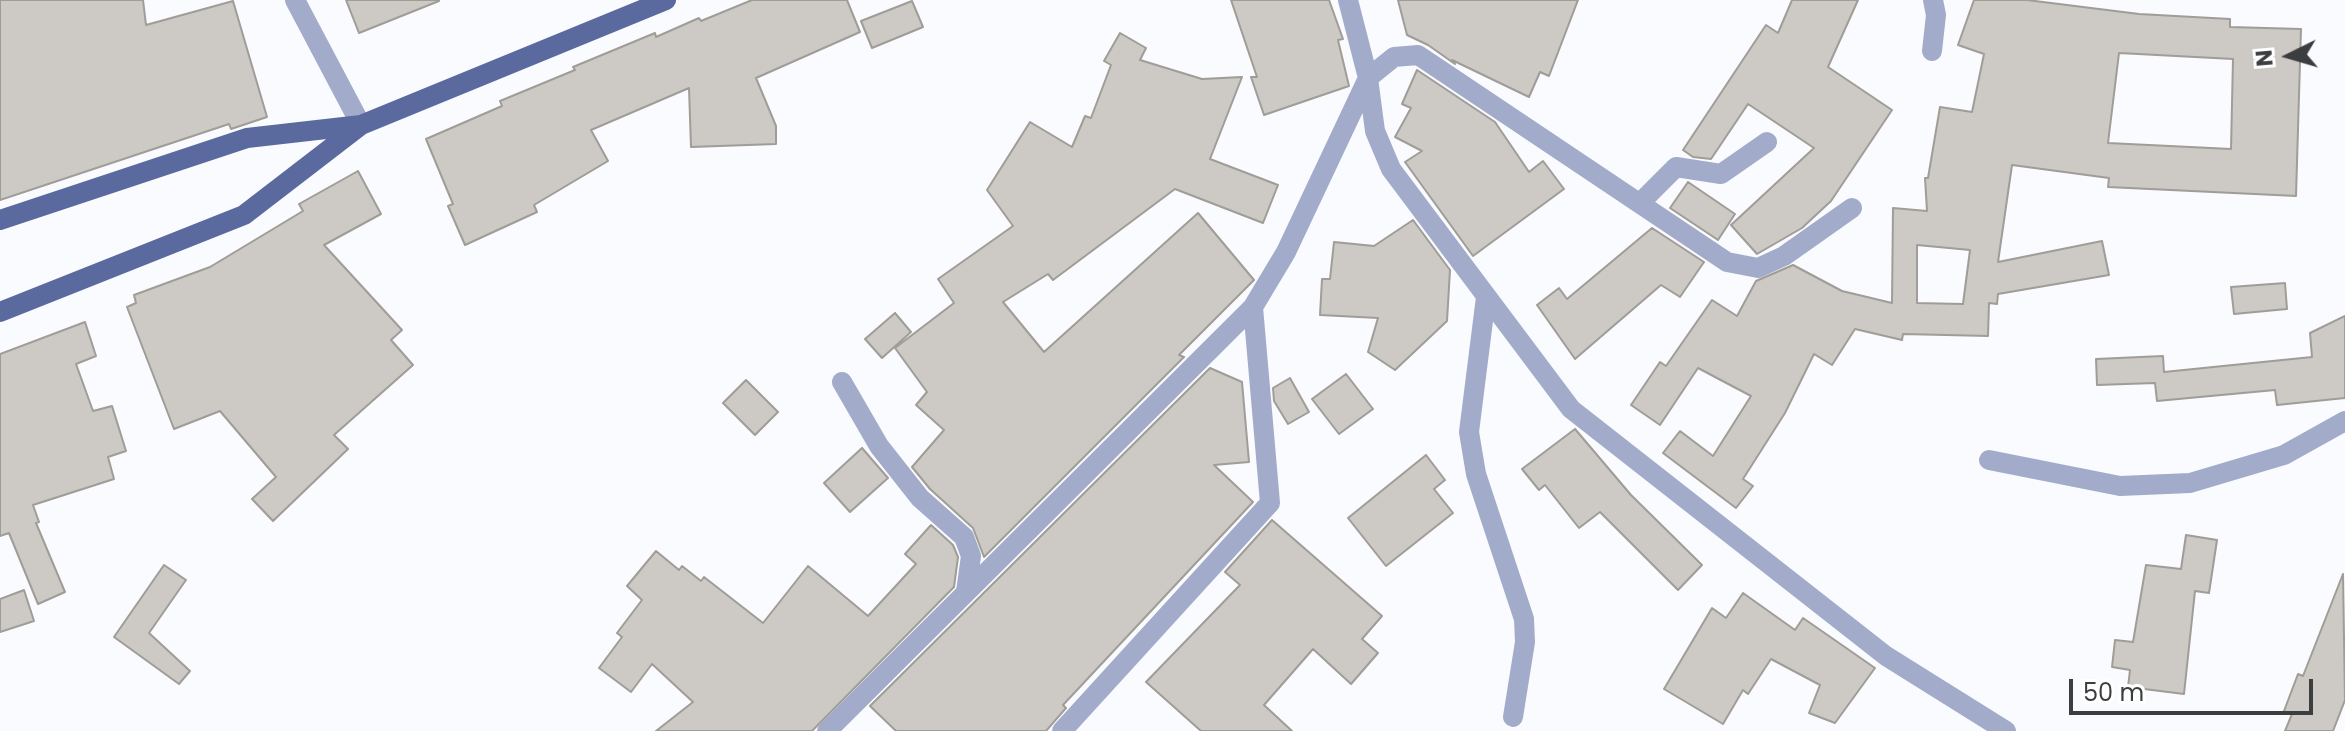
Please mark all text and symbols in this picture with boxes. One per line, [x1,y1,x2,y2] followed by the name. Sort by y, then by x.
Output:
[2249,16,2329,96] north arrow
[2248,49,2281,68] text: N
[2073,663,2317,713] scale bar
[2083,676,2144,709] text: 50 m

